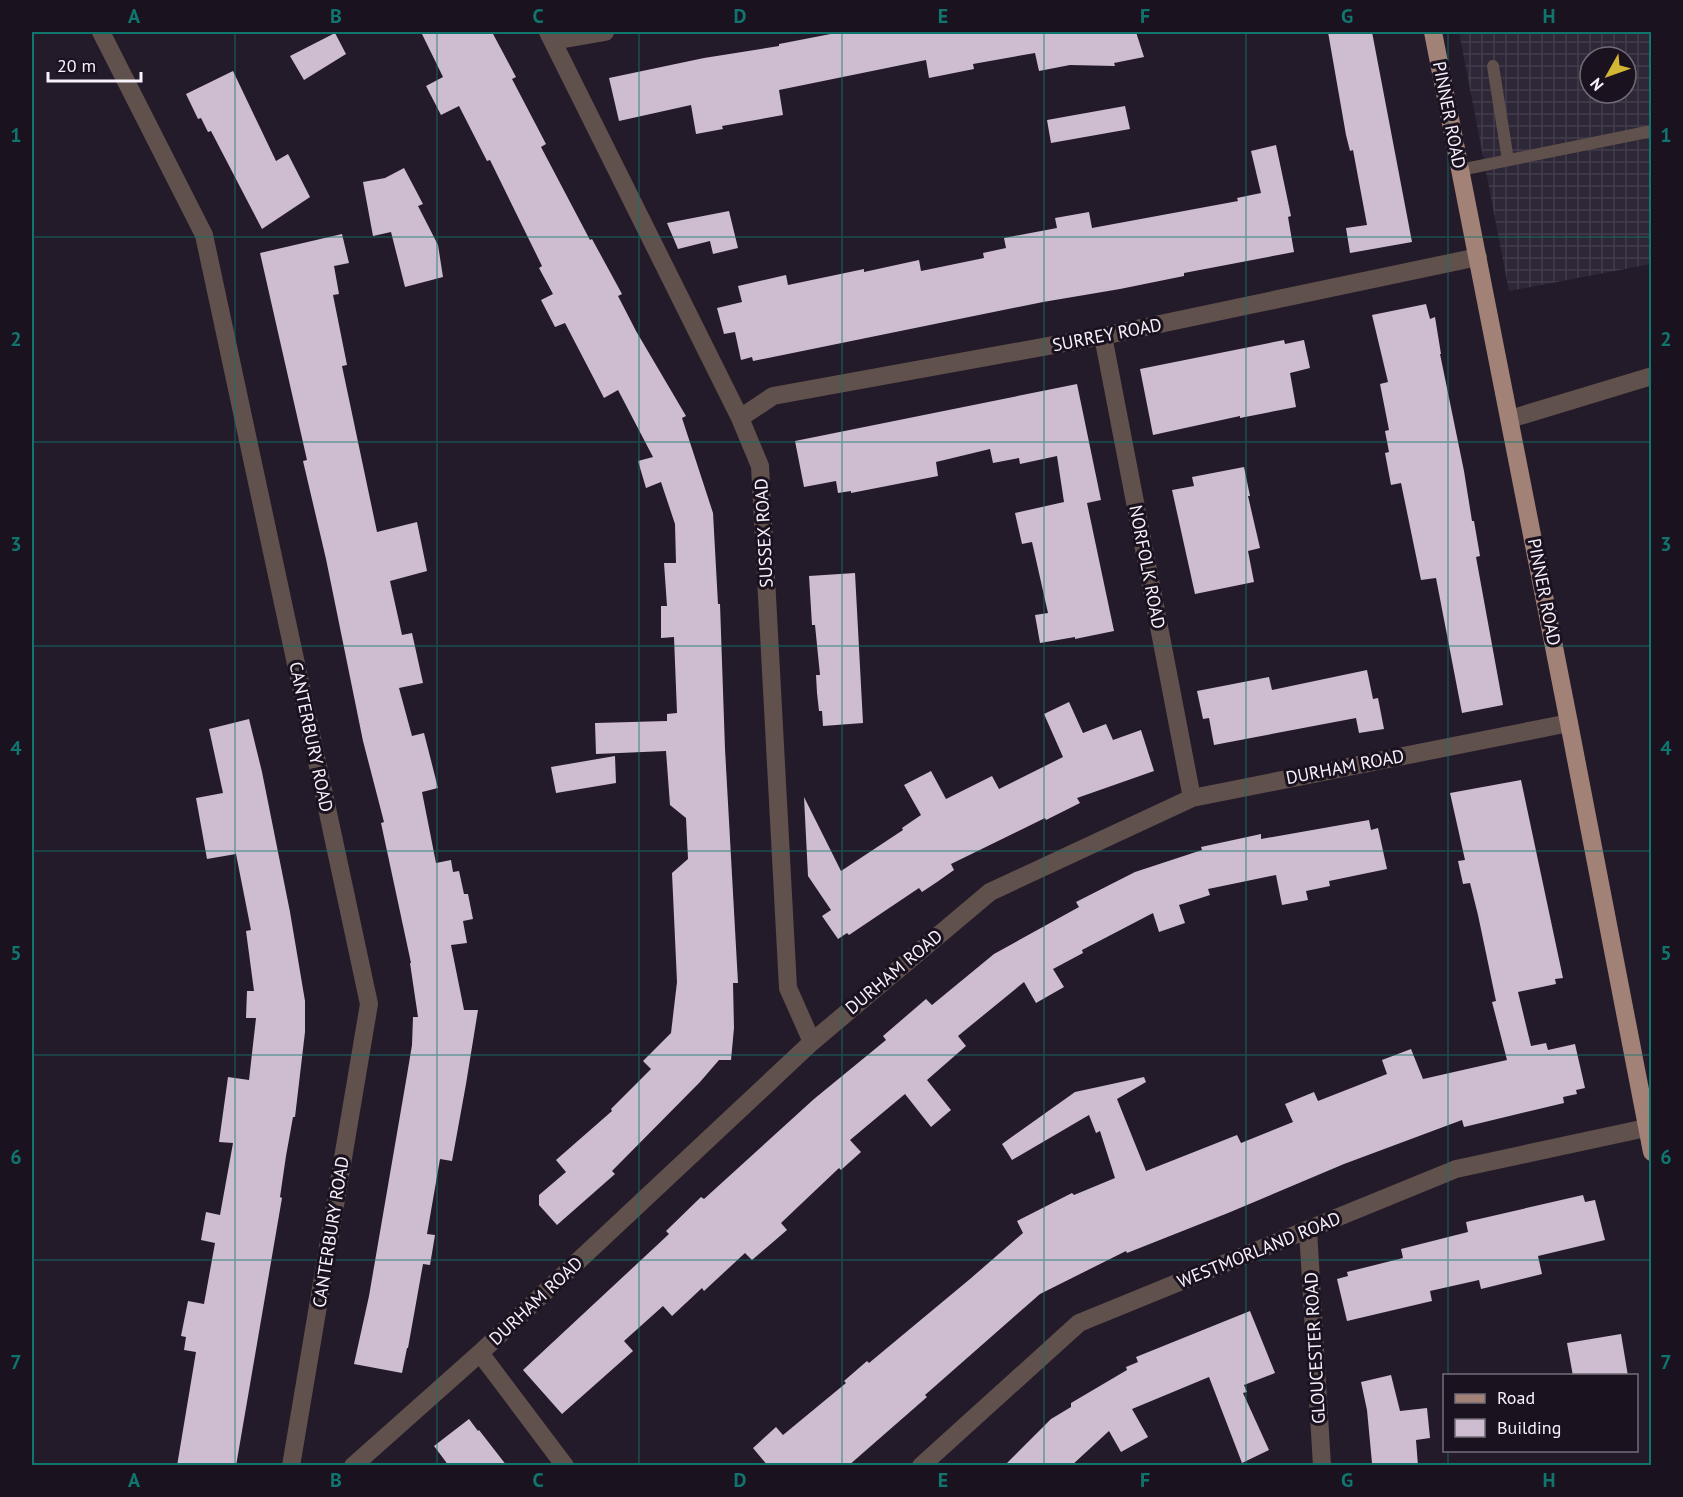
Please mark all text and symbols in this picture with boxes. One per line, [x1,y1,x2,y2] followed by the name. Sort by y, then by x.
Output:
[128,3,141,29] text: A
[330,3,342,29] text: B
[532,3,544,29] text: C
[734,3,747,29] text: D
[938,3,948,29] text: E
[1140,3,1150,29] text: F
[1341,3,1353,29] text: G
[1542,3,1556,29] text: H
[48,45,141,83] scale bar
[1578,45,1638,105] north arrow
[57,54,96,77] text: 20 m
[1428,59,1471,170] street label: PINNER ROAD
[1585,74,1608,95] text: N
[10,122,22,148] text: 1
[1660,122,1672,148] text: 1
[1050,313,1164,356] street label: SURREY ROAD
[10,326,22,352] text: 2
[1660,326,1672,352] text: 2
[749,478,778,588] street label: SUSSEX ROAD
[1124,503,1171,631] street label: NORFOLK ROAD
[10,531,22,557] text: 3
[1660,531,1672,557] text: 3
[1523,536,1566,647] street label: PINNER ROAD
[284,660,339,814] street label: CANTERBURY ROAD
[10,735,22,761] text: 4
[1660,735,1672,761] text: 4
[1284,744,1406,789] street label: DURHAM ROAD
[840,924,947,1019] street label: DURHAM ROAD
[10,940,22,966] text: 5
[1660,940,1672,966] text: 5
[10,1144,22,1170] text: 6
[1660,1144,1672,1170] text: 6
[307,1154,354,1309] street label: CANTERBURY ROAD
[1174,1206,1344,1293] street label: WESTMORLAND ROAD
[484,1251,587,1350] street label: DURHAM ROAD
[1299,1272,1330,1424] street label: GLOUCESTER ROAD
[10,1349,22,1375] text: 7
[1660,1349,1672,1375] text: 7
[1443,1374,1638,1452] legend
[1497,1386,1535,1409] text: Road
[1497,1416,1561,1439] text: Building
[128,1467,141,1493] text: A
[330,1467,342,1493] text: B
[532,1467,544,1493] text: C
[734,1467,747,1493] text: D
[938,1467,948,1493] text: E
[1140,1467,1150,1493] text: F
[1341,1467,1353,1493] text: G
[1542,1467,1556,1493] text: H

